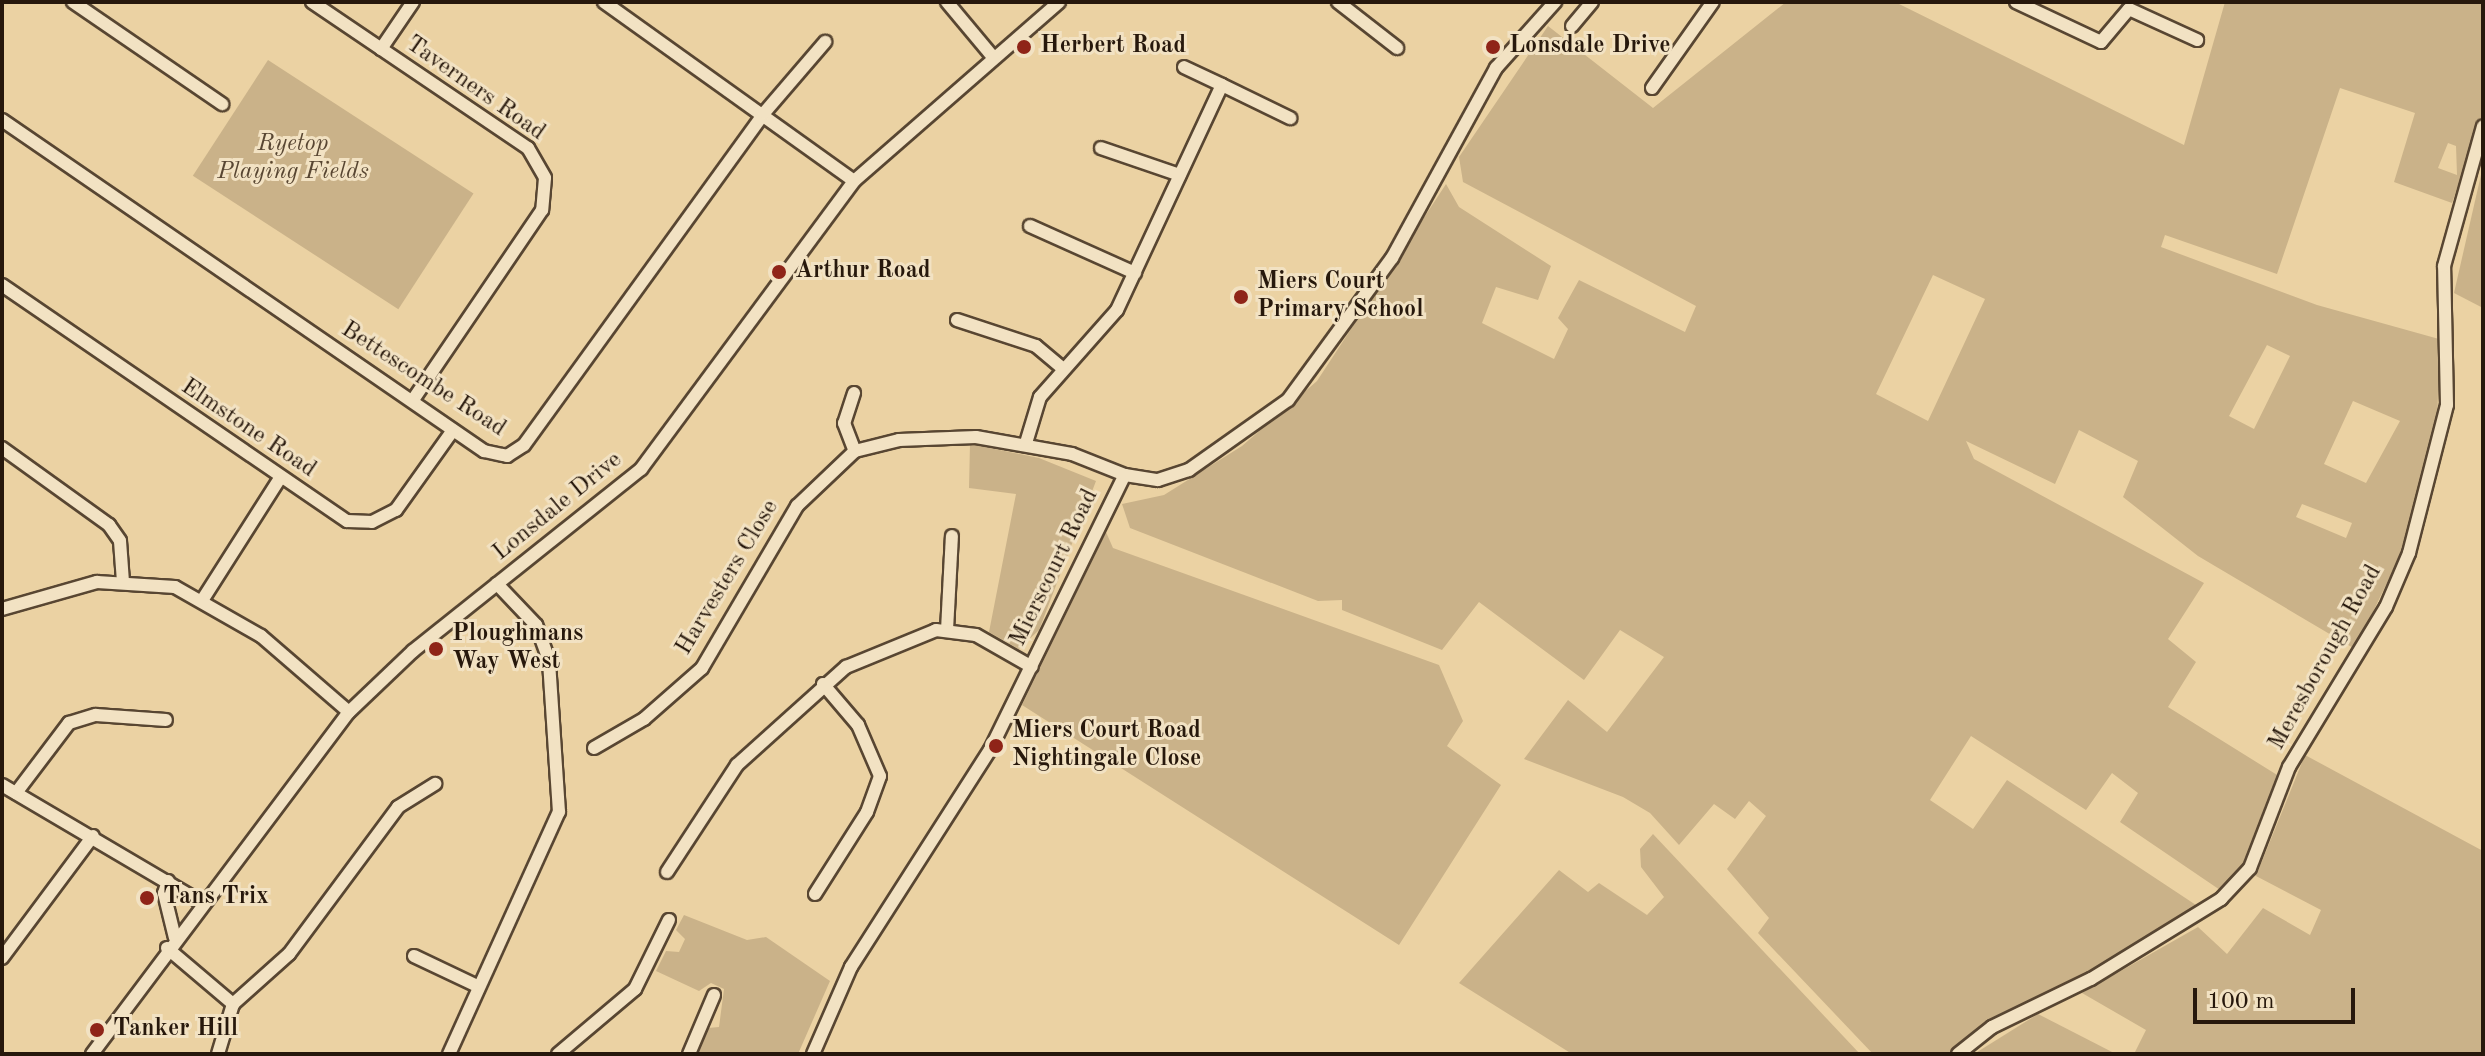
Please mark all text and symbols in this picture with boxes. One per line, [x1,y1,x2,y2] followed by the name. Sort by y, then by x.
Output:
[400,30,550,148] street label: Taverners Road
[1040,33,1186,61] place label: Herbert Road
[1509,33,1670,61] place label: Lonsdale Drive
[1015,38,1033,56] marker: Herbert Road
[1484,38,1502,56] marker: Lonsdale Drive
[217,131,369,187] park label: Ryetop Playing Fields
[795,258,931,286] place label: Arthur Road
[770,263,788,281] marker: Arthur Road
[1257,269,1424,325] place label: Miers Court Primary School
[1232,288,1250,306] marker: Miers Court Primary School
[335,316,511,444] street label: Bettescombe Road
[175,373,321,485] street label: Elmstone Road
[488,446,628,568] street label: Lonsdale Drive
[1004,485,1106,651] street label: Mierscourt Road
[670,495,786,661] street label: Harvesters Close
[2263,560,2389,756] street label: Meresborough Road
[452,621,583,677] place label: Ploughmans Way West
[427,640,445,658] marker: Ploughmans Way West
[1012,718,1201,774] place label: Miers Court Road Nightingale Close
[987,737,1005,755] marker: Miers Court Road Nightingale Close
[163,884,269,912] place label: Tans Trix
[138,889,156,907] marker: Tans Trix
[2197,972,2359,1022] scale bar
[2207,990,2275,1014] text: 100 m
[113,1016,238,1044] place label: Tanker Hill
[88,1021,106,1039] marker: Tanker Hill

